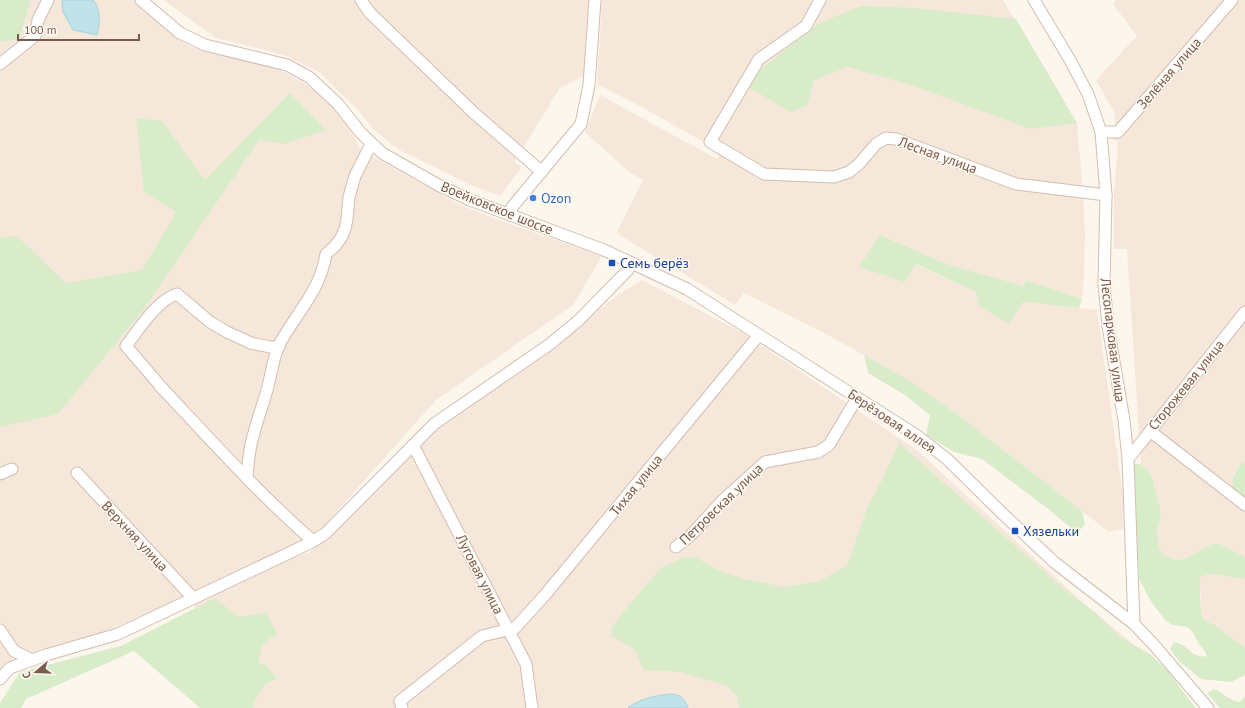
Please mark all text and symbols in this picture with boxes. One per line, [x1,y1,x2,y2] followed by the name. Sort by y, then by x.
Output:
[18,16,139,42] scale bar
[24,22,57,37] text: 100 m
[1133,33,1205,113] street label: Зелёная улица
[895,132,980,178] street label: Лесная улица
[438,177,556,239] street label: Воейковское шоссе
[541,189,571,207] place label: Ozon
[528,193,538,203] marker: Ozon
[620,254,689,272] place label: Семь берёз
[607,258,617,268] marker: Семь берёз
[1096,276,1130,403] street label: Лесопарковая улица
[1144,336,1228,434] street label: Сторожевая улица
[845,385,939,457] street label: Берёзовая аллея
[606,451,666,519] street label: Тихая улица
[675,459,767,549] street label: Петровская улица
[98,497,172,575] street label: Верхняя улица
[1023,522,1079,540] place label: Хязельки
[1010,526,1020,536] marker: Хязельки
[452,530,508,617] street label: Луговая улица
[16,652,56,692] north arrow
[19,670,34,680] text: С

